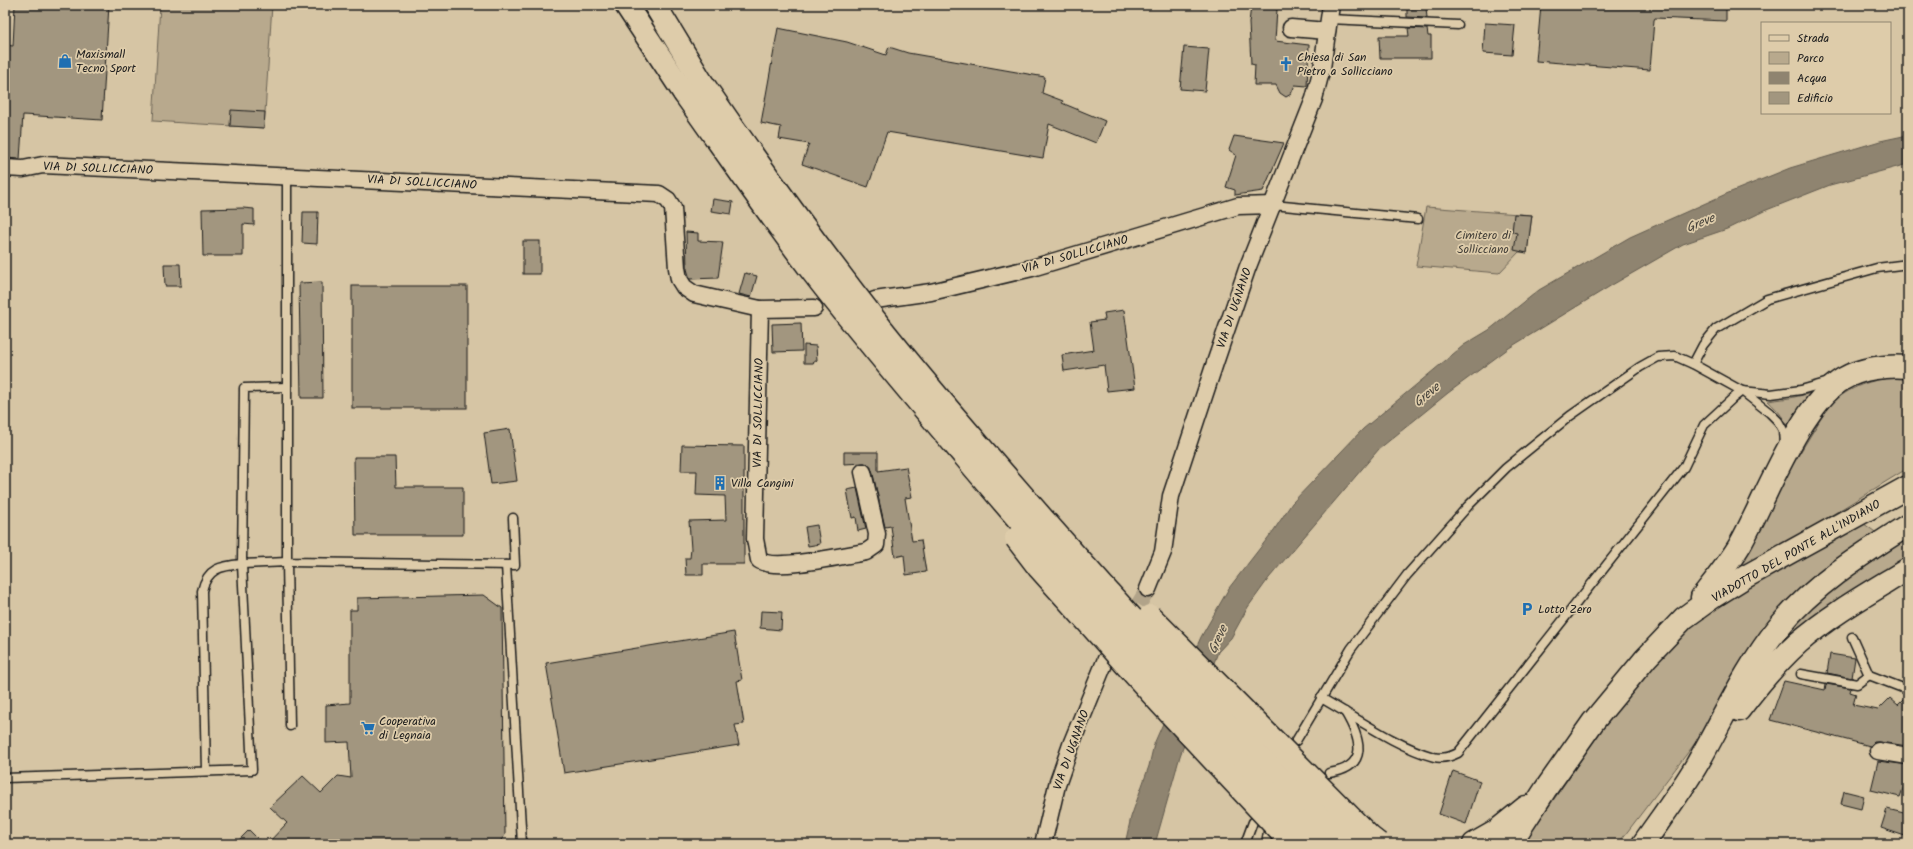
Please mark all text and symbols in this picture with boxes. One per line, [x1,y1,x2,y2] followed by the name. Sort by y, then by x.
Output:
[1761,22,1891,114] legend
[1797,29,1830,48] text: Strada
[76,45,136,78] place label: Maxismall Tecno Sport
[1297,48,1393,81] place label: Chiesa di San Pietro a Sollicciano
[1797,49,1824,68] text: Parco
[57,53,73,69] shop icon: Maxismall Tecno Sport
[1278,56,1294,72] church icon: Chiesa di San Pietro a Sollicciano
[1797,69,1827,88] text: Acqua
[1797,89,1833,108] text: Edificio
[43,157,154,180] street label: VIA DI SOLLICCIANO
[367,170,478,195] street label: VIA DI SOLLICCIANO
[1683,208,1719,239] water label: Greve
[1455,226,1512,259] park label: Cimitero di Sollicciano
[1020,230,1131,279] street label: VIA DI SOLLICCIANO
[1212,265,1257,351] street label: VIA DI UGNANO
[748,357,769,468] street label: VIA DI SOLLICCIANO
[1409,377,1446,413] water label: Greve
[731,474,795,493] place label: Villa Cangini
[712,475,728,491] building icon: Villa Cangini
[1708,495,1885,608] street label: VIADOTTO DEL PONTE ALL'INDIANO
[1538,600,1592,619] place label: Lotto Zero
[1519,601,1535,617] parking icon: Lotto Zero
[1203,621,1234,657] water label: Greve
[1048,707,1095,793] street label: VIA DI UGNANO
[379,712,436,745] place label: Cooperativa di Legnaia
[360,720,376,736] supermarket icon: Cooperativa di Legnaia

